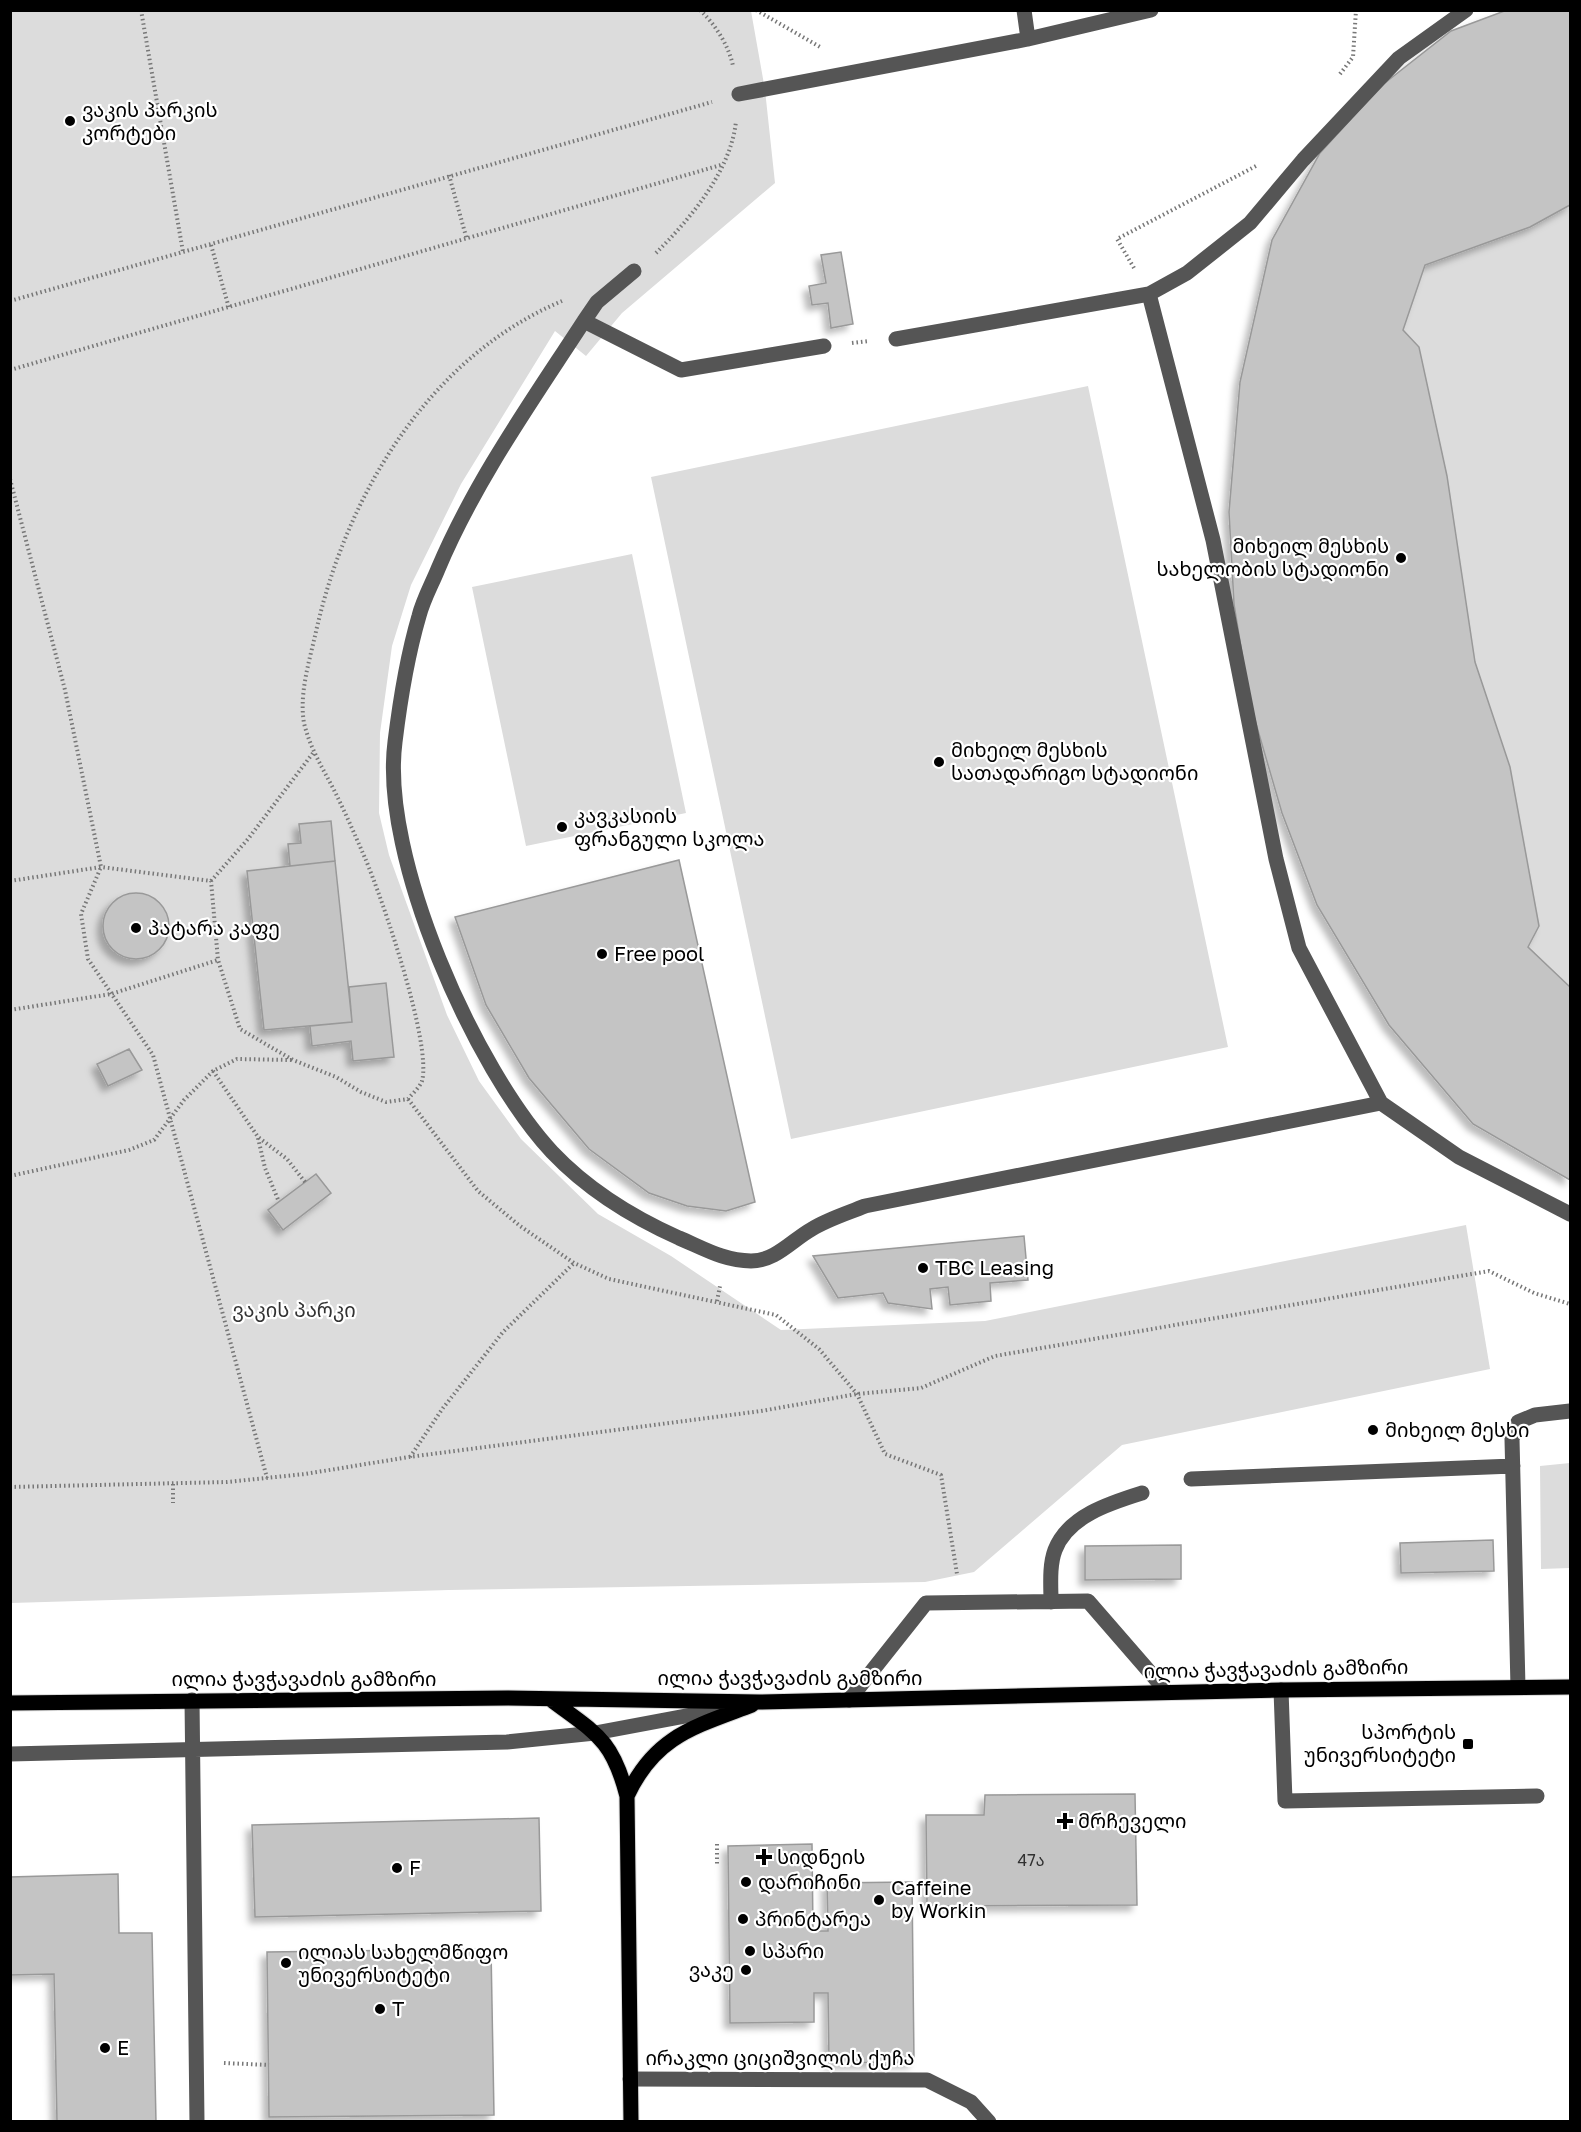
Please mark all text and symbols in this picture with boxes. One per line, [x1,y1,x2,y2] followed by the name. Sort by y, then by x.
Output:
[82,97,218,145] place label: ვაკის პარკის კორტები
[63,114,77,128] marker: ვაკის პარკის კორტები
[1157,533,1389,582] place label: მიხეილ მესხის სახელობის სტადიონი
[1394,551,1408,565] marker: მიხეილ მესხის სახელობის სტადიონი
[951,737,1198,786] place label: მიხეილ მესხის სათადარიგო სტადიონი
[932,755,946,769] marker: მიხეილ მესხის სათადარიგო სტადიონი
[574,803,764,852] place label: კავკასიის ფრანგული სკოლა
[555,820,569,834] marker: კავკასიის ფრანგული სკოლა
[148,915,280,940] place label: პატარა კაფე
[129,921,143,935] marker: პატარა კაფე
[614,941,704,965] place label: Free pool
[595,947,609,961] marker: Free pool
[935,1255,1054,1279] place label: TBC Leasing
[916,1261,930,1275] marker: TBC Leasing
[232,1297,356,1322] park label: ვაკის პარკი
[1385,1417,1529,1443] place label: მიხეილ მესხი
[1366,1423,1380,1437] marker: მიხეილ მესხი
[1143,1654,1409,1684] street label: ილია ჭავჭავაძის გამზირი
[658,1665,923,1691] street label: ილია ჭავჭავაძის გამზირი
[172,1666,437,1692] street label: ილია ჭავჭავაძის გამზირი
[1304,1719,1456,1767] place label: სპორტის უნივერსიტეტი
[1461,1737,1475,1751] marker: სპორტის უნივერსიტეტი
[1078,1808,1186,1834] place label: მრჩეველი
[1056,1812,1074,1830] marker: მრჩეველი
[777,1844,865,1870] place label: სიდნეის
[755,1848,773,1866] marker: სიდნეის
[1017,1850,1045,1870] house number: 47ა
[409,1855,421,1879] place label: F
[390,1861,404,1875] marker: F
[758,1869,861,1895] place label: დარიჩინი
[739,1875,753,1889] marker: დარიჩინი
[891,1875,986,1922] place label: Caffeine by Workin
[872,1893,886,1907] marker: Caffeine by Workin
[755,1906,871,1931] place label: პრინტარეა
[736,1912,750,1926] marker: პრინტარეა
[762,1938,824,1962] place label: სპარი
[298,1939,508,1987] place label: ილიას სახელმწიფო უნივერსიტეტი
[743,1944,757,1958] marker: სპარი
[279,1956,293,1970] marker: ილიას სახელმწიფო უნივერსიტეტი
[689,1957,734,1982] place label: ვაკე
[739,1963,753,1977] marker: ვაკე
[392,1996,404,2020] place label: T
[373,2002,387,2016] marker: T
[117,2035,129,2059] place label: E
[98,2041,112,2055] marker: E
[645,2045,915,2071] street label: ირაკლი ციციშვილის ქუჩა

